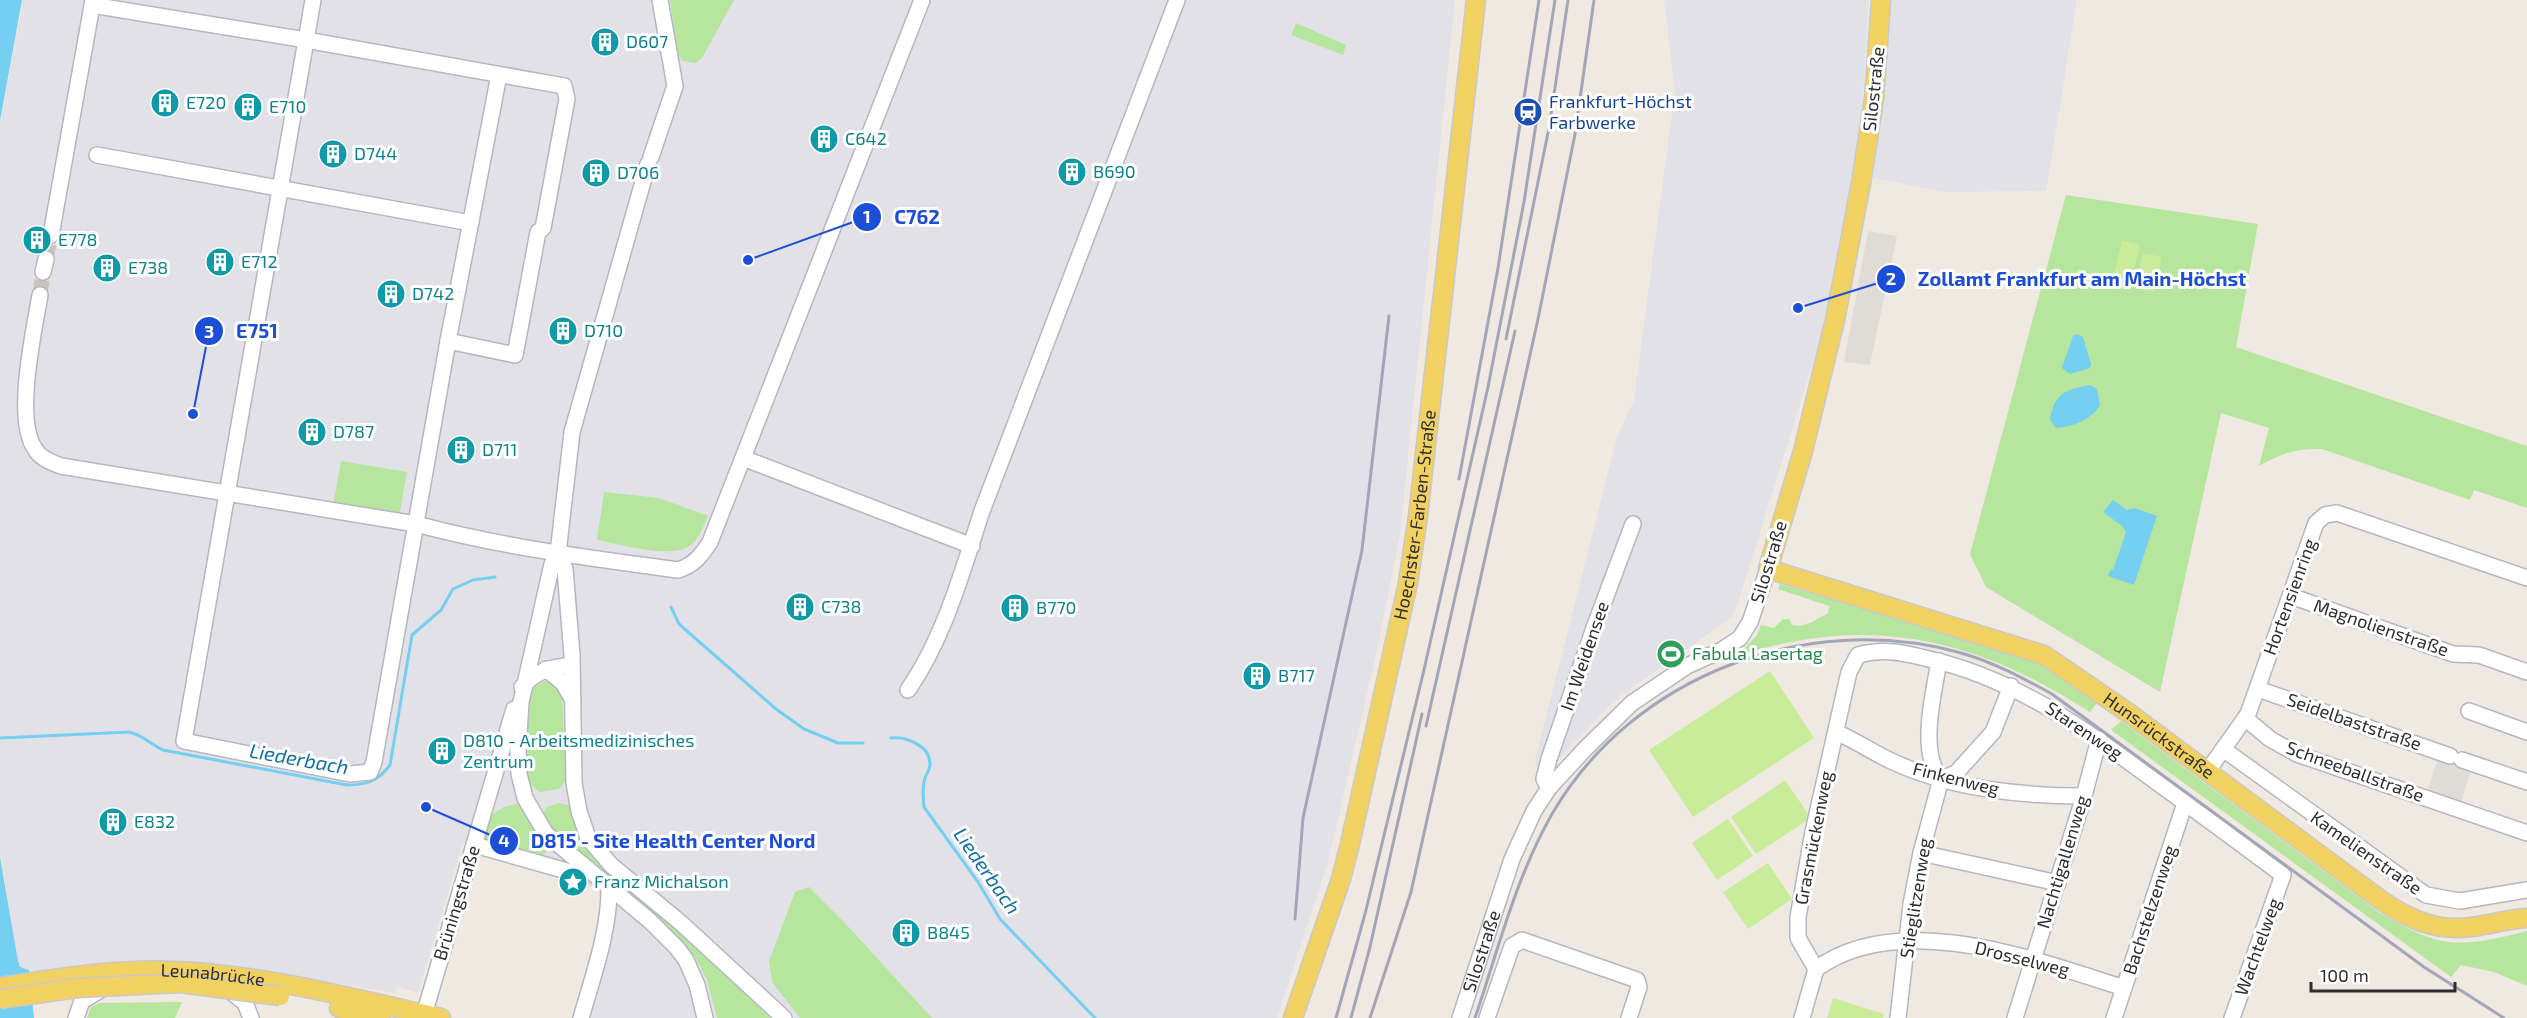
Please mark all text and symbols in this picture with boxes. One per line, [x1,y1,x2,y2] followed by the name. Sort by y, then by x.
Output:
[589,26,621,58] building icon: D607
[626,30,668,52] place label: D607
[1858,45,1888,132] street label: Silostraße
[149,87,181,119] building icon: E720
[1549,90,1692,133] place label: Frankfurt-Höchst Farbwerke
[186,91,226,113] place label: E720
[232,91,264,123] building icon: E710
[269,95,306,117] place label: E710
[1512,96,1544,128] station icon: Frankfurt-Höchst Farbwerke
[808,123,840,155] building icon: C642
[845,127,887,149] place label: C642
[317,138,349,170] building icon: D744
[354,142,397,164] place label: D744
[1056,156,1088,188] building icon: B690
[580,157,612,189] building icon: D706
[1093,160,1136,182] place label: B690
[617,161,659,183] place label: D706
[852,198,952,236] callout: C762
[894,204,940,228] text: C762
[863,205,871,227] text: 1
[21,224,53,256] building icon: E778
[58,228,97,250] place label: E778
[204,246,236,278] building icon: E712
[241,250,278,272] place label: E712
[91,252,123,284] building icon: E738
[128,256,168,278] place label: E738
[1876,260,2258,298] callout: Zollamt Frankfurt am Main-Höchst
[1918,266,2246,290] text: Zollamt Frankfurt am Main-Höchst
[1886,267,1896,289] text: 2
[375,278,407,310] building icon: D742
[412,282,454,304] place label: D742
[194,312,290,350] callout: E751
[547,315,579,347] building icon: D710
[236,318,278,342] text: E751
[584,319,623,341] place label: D710
[204,320,214,342] text: 3
[1388,409,1440,622] street label: Hoechster-Farben-Straße
[296,416,328,448] building icon: D787
[333,420,374,442] place label: D787
[445,434,477,466] building icon: D711
[482,438,517,460] place label: D711
[1745,518,1791,606] street label: Silostraße
[2258,535,2320,658] street label: Hortensienring
[784,591,816,623] building icon: C738
[999,592,1031,624] building icon: B770
[2311,594,2452,660] street label: Magnolienstraße
[821,595,861,617] place label: C738
[1036,596,1076,618] place label: B770
[1555,598,1613,713] street label: Im Weidensee
[1655,638,1687,670] sports icon: Fabula Lasertag
[1692,642,1823,664] place label: Fabula Lasertag
[1241,660,1273,692] building icon: B717
[1278,664,1315,686] place label: B717
[2099,687,2219,783] street label: Hunsrückstraße
[2284,688,2424,754] street label: Seidelbaststraße
[2042,696,2127,764] street label: Starenweg
[463,729,694,772] place label: D810 - Arbeitsmedizinisches Zentrum
[426,735,458,767] building icon: D810 - Arbeitsmedizinisches Zentrum
[2283,736,2427,806] street label: Schneeballstraße
[248,738,351,779] water label: Liederbach
[1911,757,2002,799] street label: Finkenweg
[1789,769,1837,907] street label: Grasmückenweg
[2031,792,2093,931] street label: Nachtigallenweg
[97,806,129,838] building icon: E832
[2307,806,2426,899] street label: Kamelienstraße
[134,810,175,832] place label: E832
[489,822,828,860] callout: D815 - Site Health Center Nord
[949,823,1026,918] water label: Liederbach
[531,828,815,852] text: D815 - Site Health Center Nord
[498,829,510,851] text: 4
[1895,836,1935,960] street label: Stieglitzenweg
[2118,842,2180,977] street label: Bachstelzenweg
[428,843,484,963] street label: Brüningstraße
[557,866,589,898] place icon: Franz Michalson
[594,870,729,892] place label: Franz Michalson
[2229,895,2285,998] street label: Wachtelweg
[1457,907,1504,995] street label: Silostraße
[890,917,922,949] building icon: B845
[927,921,970,943] place label: B845
[1973,936,2072,980] street label: Drosselweg
[2311,955,2455,993] scale bar
[160,958,267,990] street label: Leunabrücke
[2320,964,2369,986] text: 100 m

